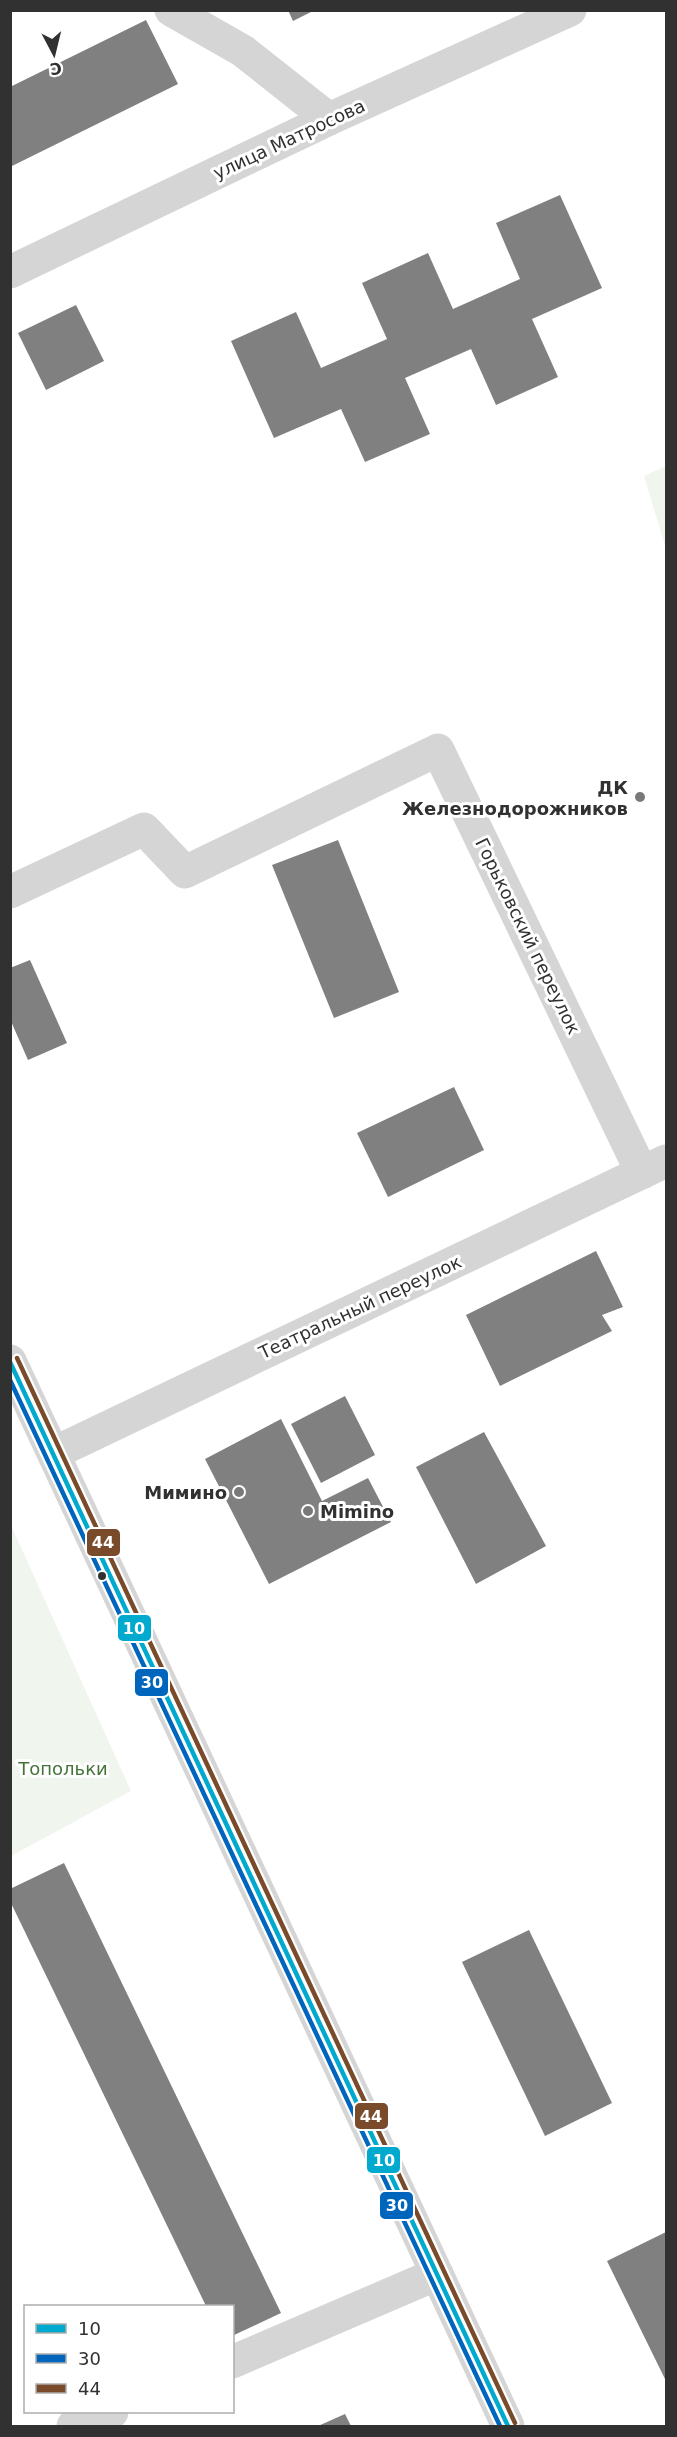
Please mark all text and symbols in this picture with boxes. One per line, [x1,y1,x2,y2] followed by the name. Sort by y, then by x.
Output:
[24,24,84,84] north arrow
[49,58,63,79] text: С
[210,95,368,183] street label: улица Матросова
[402,777,628,819] place label: ДК Железнодорожников
[633,790,647,804] marker: ДК Железнодорожников
[471,834,585,1038] street label: Горьковский переулок
[255,1251,465,1364] street label: Театральный переулок
[144,1482,227,1503] place label: Мимино
[232,1485,246,1499] marker: Мимино
[320,1501,394,1522] place label: Mimino
[301,1504,315,1518] marker: Mimino
[86,1528,121,1557] line badge: 44
[92,1533,114,1552] text: 44
[96,1570,108,1582] unlabelled marker
[117,1614,152,1642] line badge: 10
[123,1619,145,1638] text: 10
[134,1668,169,1697] line badge: 30
[141,1673,163,1692] text: 30
[17,1758,108,1779] park label: Топольки
[354,2102,389,2130] line badge: 44
[360,2107,382,2126] text: 44
[366,2146,401,2174] line badge: 10
[373,2151,395,2170] text: 10
[379,2191,414,2220] line badge: 30
[386,2196,408,2215] text: 30
[24,2305,234,2413] legend
[78,2318,101,2339] text: 10
[78,2348,101,2369] text: 30
[78,2378,101,2399] text: 44

